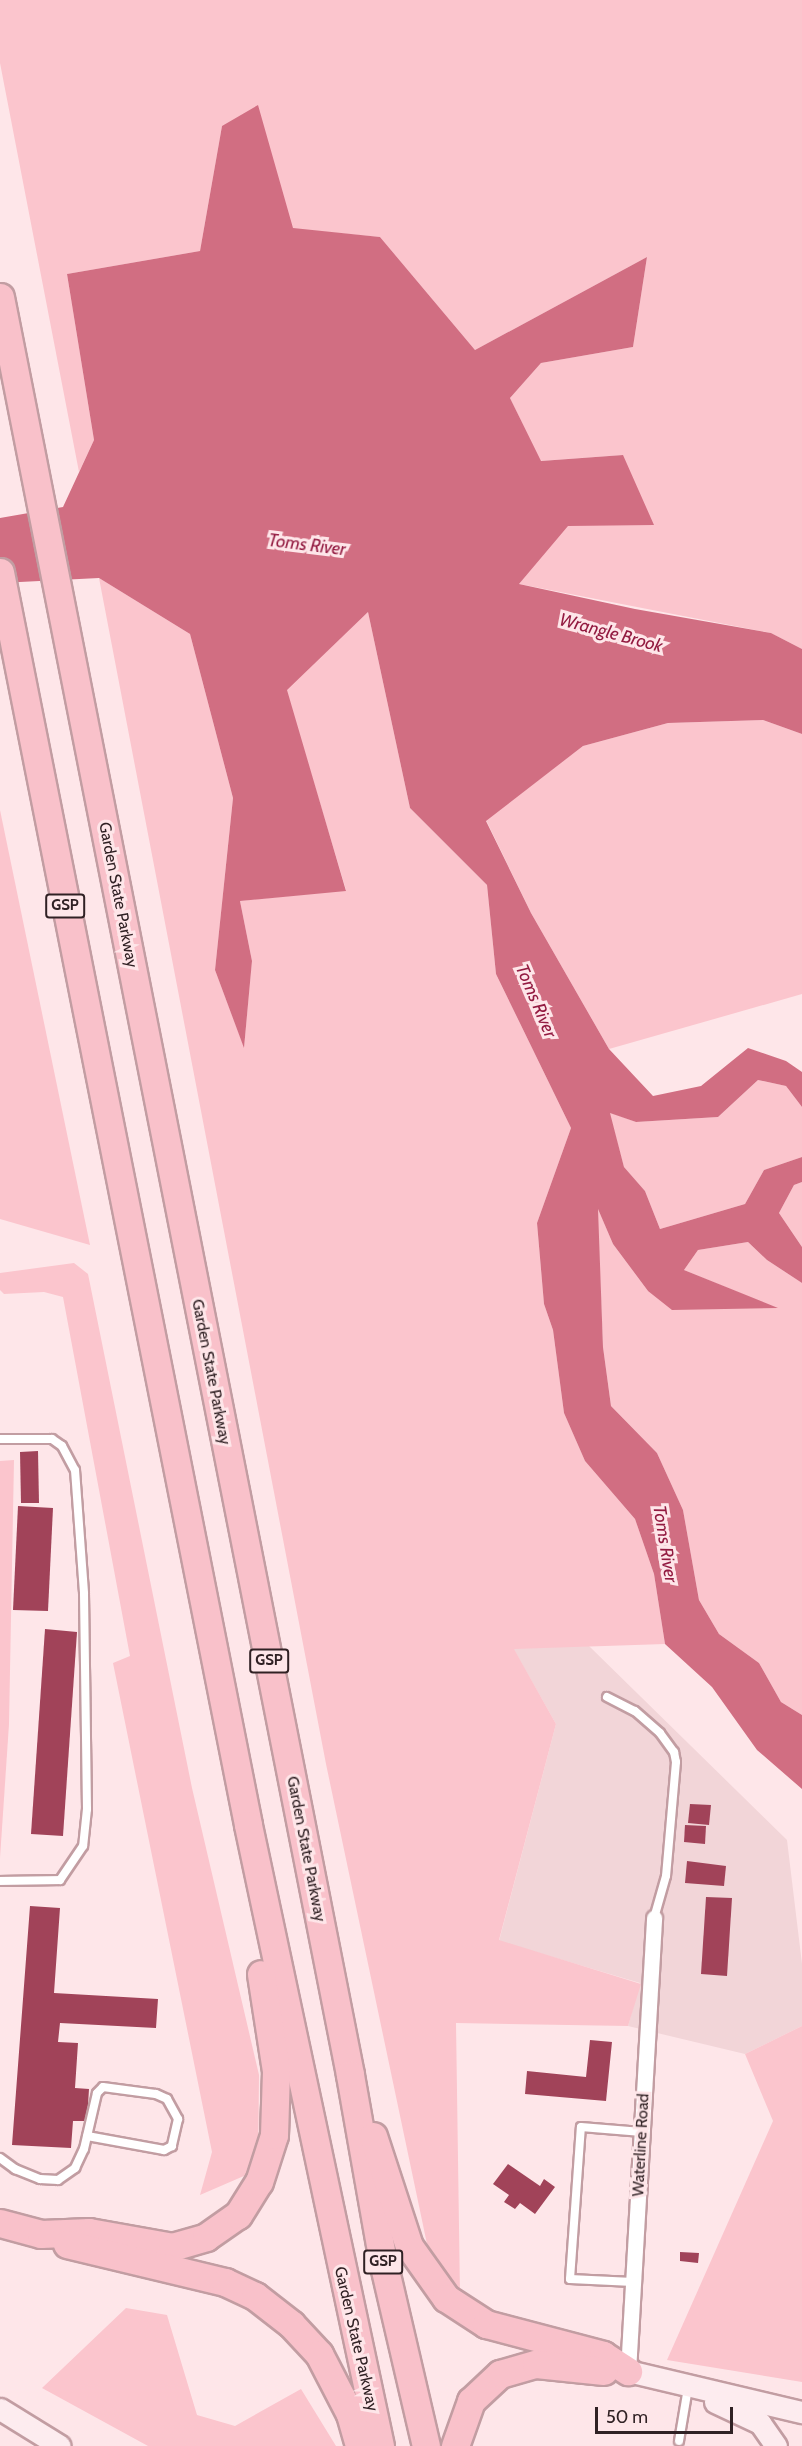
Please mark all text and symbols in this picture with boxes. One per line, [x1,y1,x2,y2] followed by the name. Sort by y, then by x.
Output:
[267,530,347,560] water label: Toms River
[557,609,665,657] water label: Wrangle Brook
[94,821,142,969] street label: Garden State Parkway
[44,894,86,918] road number: GSP
[511,961,561,1041] water label: Toms River
[187,1298,235,1446] street label: Garden State Parkway
[648,1504,682,1584] water label: Toms River
[248,1649,290,1673] road number: GSP
[282,1775,330,1923] street label: Garden State Parkway
[629,2093,653,2197] street label: Waterline Road
[362,2250,404,2274] road number: GSP
[330,2265,382,2413] street label: Garden State Parkway
[598,2395,736,2433] scale bar
[606,2406,648,2428] text: 50 m

